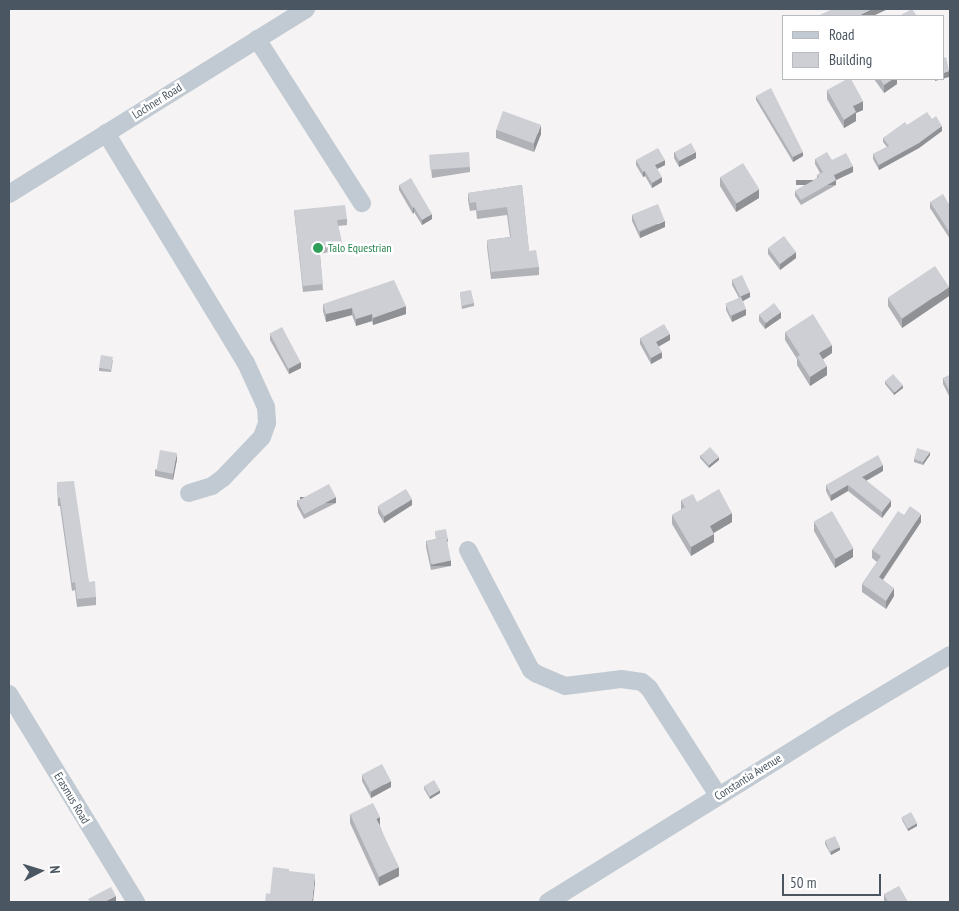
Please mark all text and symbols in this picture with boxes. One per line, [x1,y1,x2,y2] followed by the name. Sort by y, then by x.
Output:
[782,15,944,80] legend
[829,25,855,44] text: Road
[829,50,872,69] text: Building
[130,80,184,122] street label: Lochner Road
[328,241,391,255] place label: Talo Equestrian
[312,242,324,254] marker: Talo Equestrian
[712,751,784,803] street label: Constantia Avenue
[51,770,93,826] street label: Erasmus Road
[15,846,65,896] north arrow
[784,864,883,896] scale bar
[46,865,64,874] text: N
[790,873,816,892] text: 50 m

